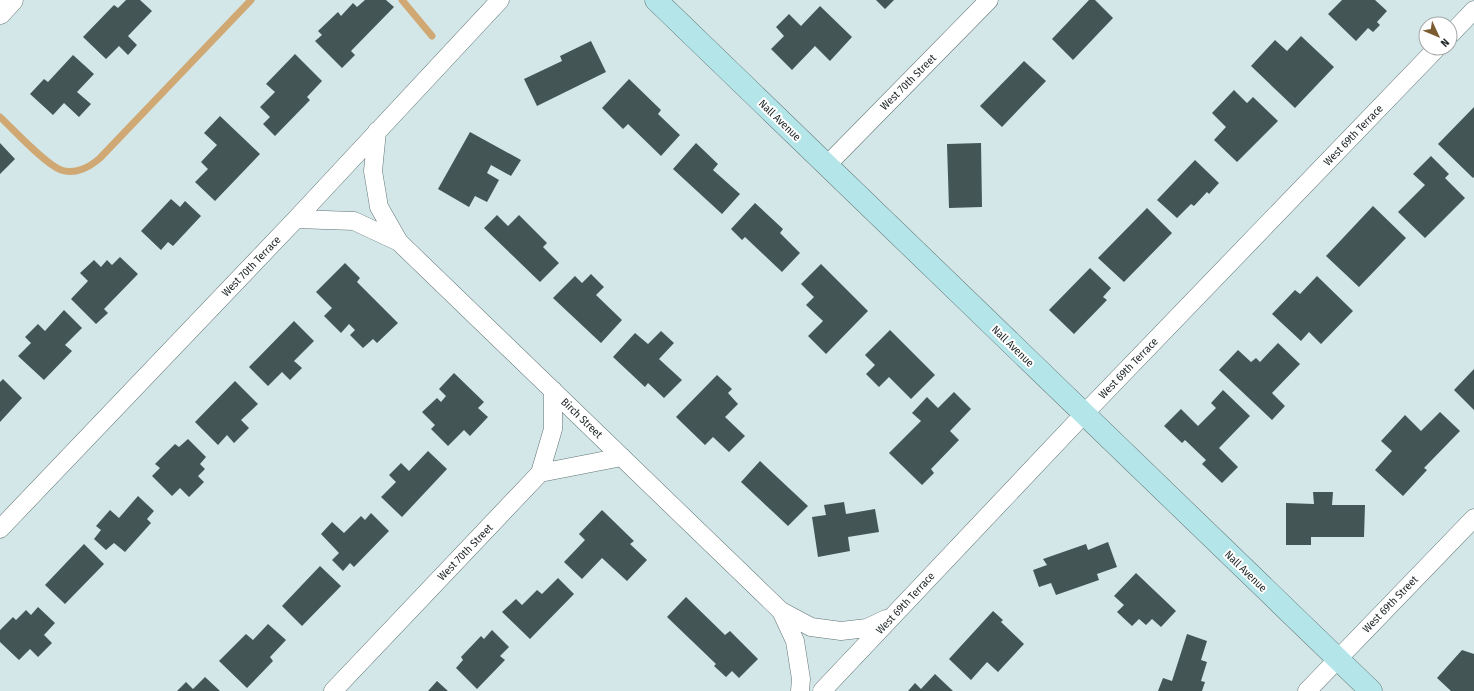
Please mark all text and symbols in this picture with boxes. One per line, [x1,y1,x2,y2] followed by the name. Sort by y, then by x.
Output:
[1418,16,1458,56] north arrow
[1438,36,1452,49] text: N
[878,51,939,113] street label: West 70th Street
[756,97,803,144] street label: Nall Avenue
[1321,102,1386,169] street label: West 69th Terrace
[219,233,284,299] street label: West 70th Terrace
[989,323,1036,370] street label: Nall Avenue
[1096,335,1161,402] street label: West 69th Terrace
[558,395,605,442] street label: Birch Street
[435,521,496,583] street label: West 70th Street
[1222,548,1269,595] street label: Nall Avenue
[873,570,937,637] street label: West 69th Terrace
[1360,573,1421,636] street label: West 69th Street

